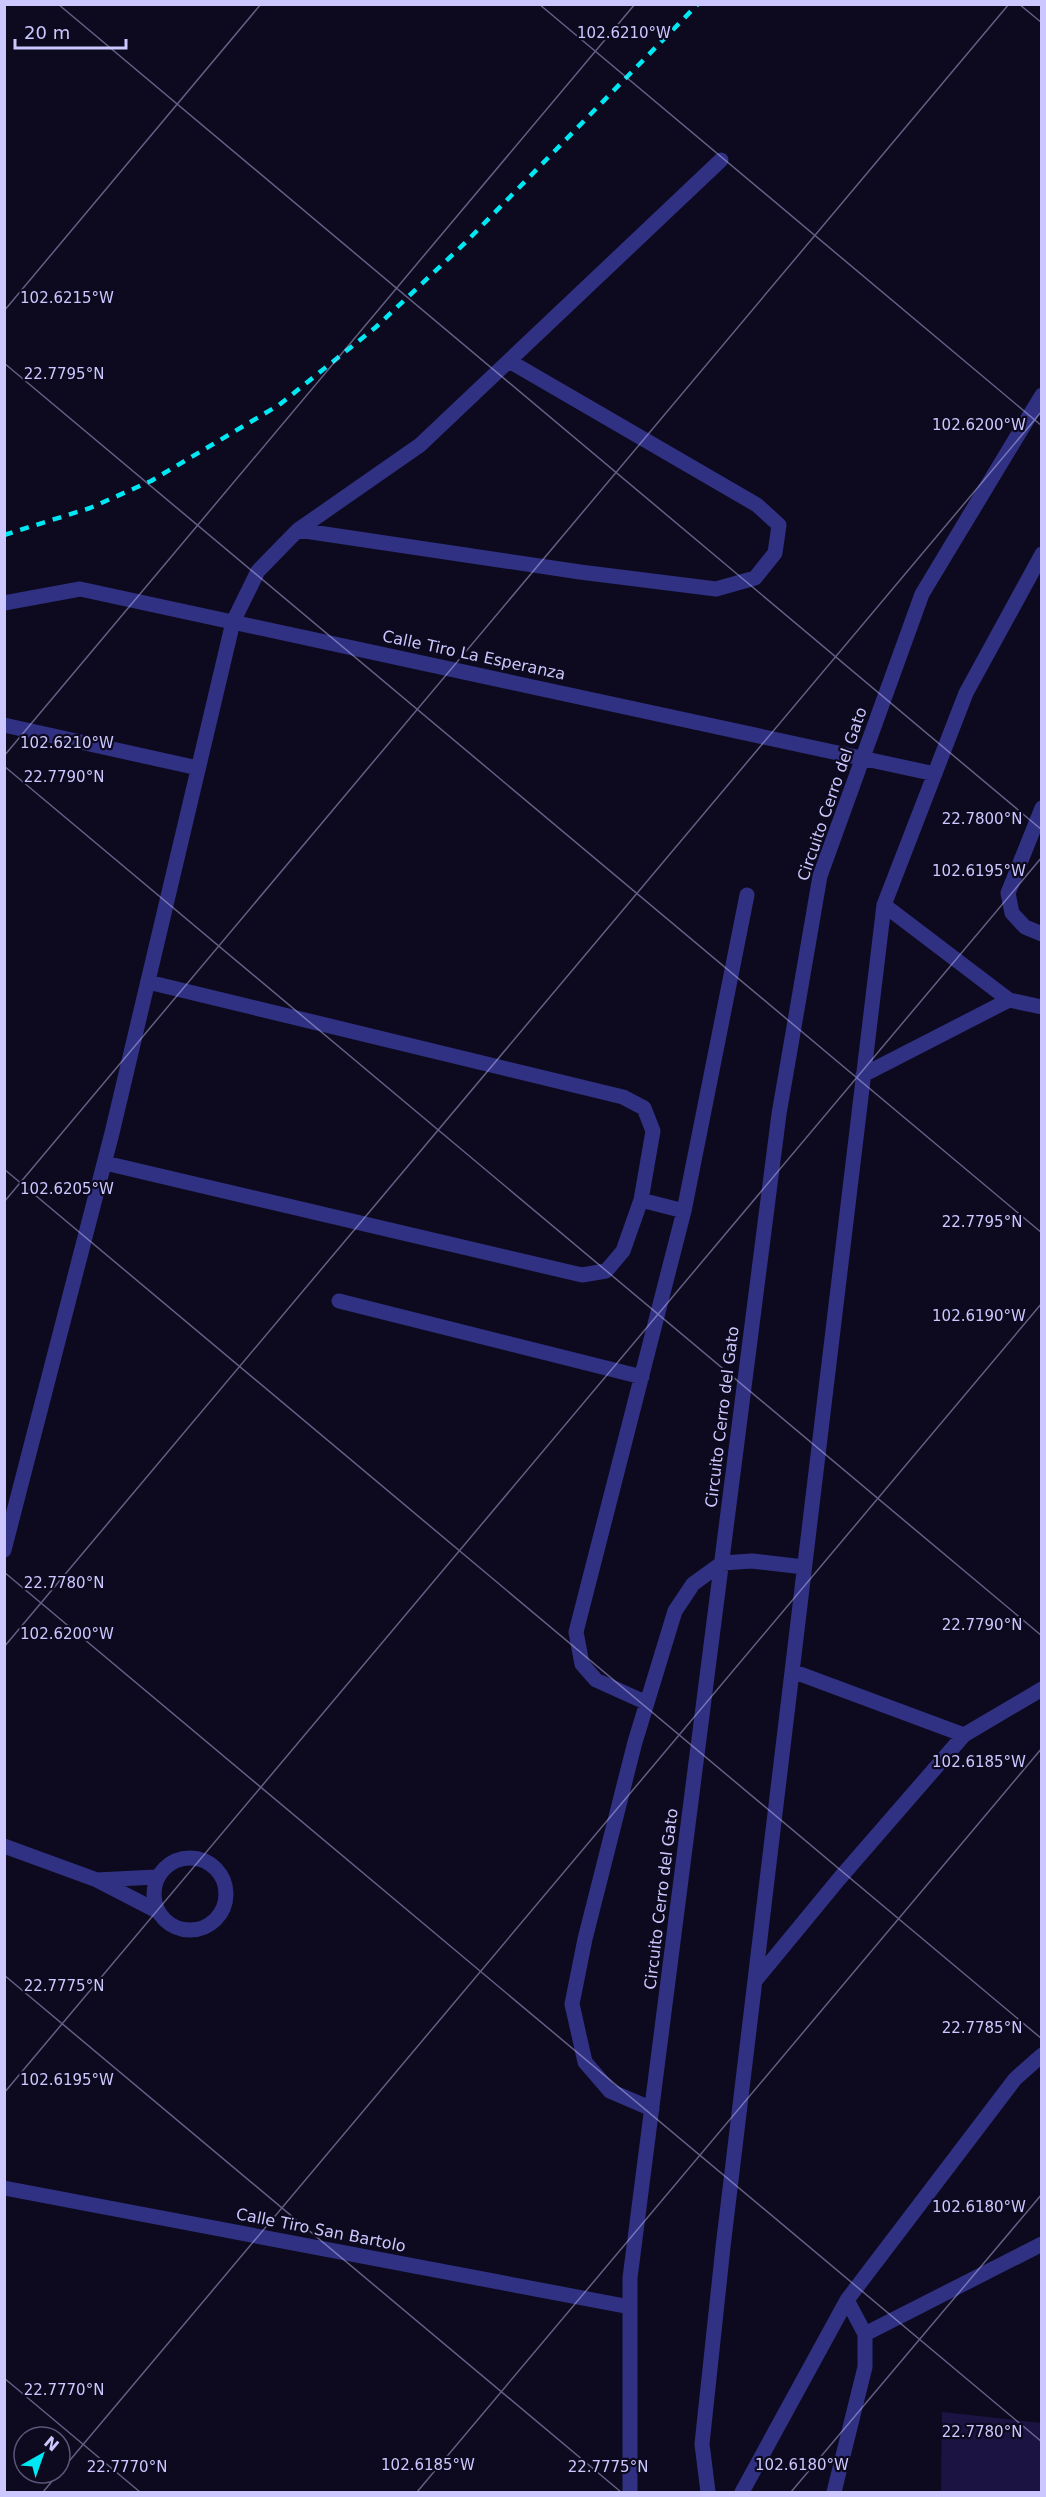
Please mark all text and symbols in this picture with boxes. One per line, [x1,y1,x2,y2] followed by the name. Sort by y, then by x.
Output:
[15,12,126,50] scale bar
[24,22,70,43] text: 20 m
[577,24,671,42] text: 102.6210°W
[20,289,114,307] text: 102.6215°W
[24,365,104,383] text: 22.7795°N
[932,416,1026,434] text: 102.6200°W
[381,626,567,684] street label: Calle Tiro La Esperanza
[793,705,871,883] street label: Circuito Cerro del Gato
[20,734,114,752] text: 102.6210°W
[24,768,104,786] text: 22.7790°N
[942,810,1022,828] text: 22.7800°N
[932,862,1026,880] text: 102.6195°W
[20,1180,114,1198] text: 102.6205°W
[942,1213,1022,1231] text: 22.7795°N
[932,1307,1026,1325] text: 102.6190°W
[701,1325,743,1509] street label: Circuito Cerro del Gato
[24,1574,104,1592] text: 22.7780°N
[942,1616,1022,1634] text: 22.7790°N
[20,1625,114,1643] text: 102.6200°W
[932,1753,1026,1771] text: 102.6185°W
[640,1807,682,1991] street label: Circuito Cerro del Gato
[24,1977,104,1995] text: 22.7775°N
[942,2019,1022,2037] text: 22.7785°N
[20,2071,114,2089] text: 102.6195°W
[932,2198,1026,2216] text: 102.6180°W
[235,2204,407,2256] street label: Calle Tiro San Bartolo
[24,2381,104,2399] text: 22.7770°N
[942,2423,1022,2441] text: 22.7780°N
[12,2425,72,2485] north arrow
[40,2432,63,2455] text: N
[381,2456,475,2474] text: 102.6185°W
[755,2456,849,2474] text: 102.6180°W
[87,2458,167,2476] text: 22.7770°N
[568,2458,648,2476] text: 22.7775°N

